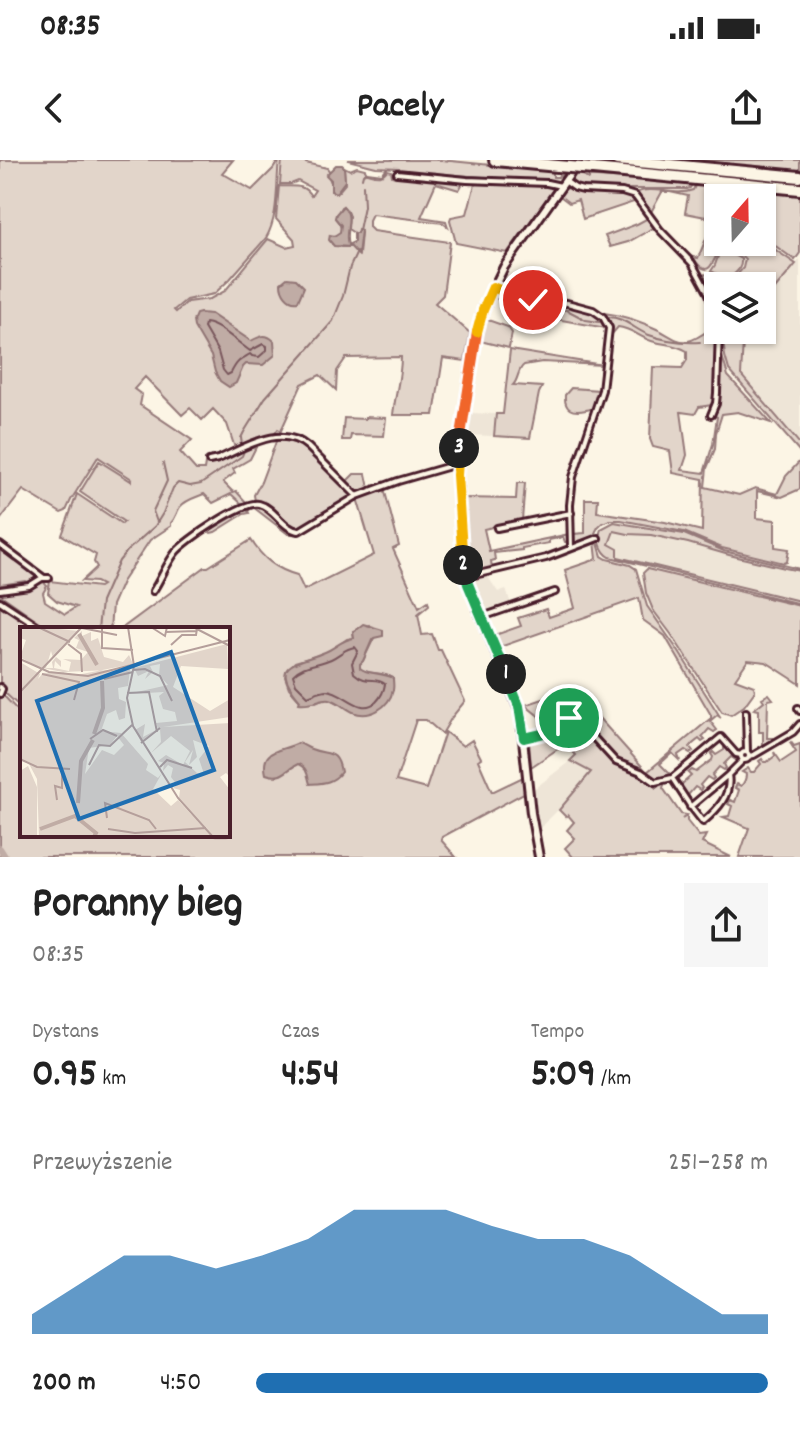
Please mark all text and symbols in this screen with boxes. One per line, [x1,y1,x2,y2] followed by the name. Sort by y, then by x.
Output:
[40,7,101,50] text: 08:35
[357,82,443,134] text: Pacely
[32,86,76,130] icon: back
[724,86,768,130] icon: share
[704,184,776,256] north arrow
[704,184,776,344] map controls
[499,266,567,334] pin
[704,272,776,344] button: layers
[511,278,555,322] icon: check
[439,428,479,468] pin: 3
[454,432,464,463] text: 3
[443,545,483,585] pin: 2
[458,549,468,580] text: 2
[20,627,230,837] inset map
[486,654,526,694] pin: 1
[504,658,508,689] text: 1
[535,684,603,752] pin
[547,696,591,740] icon: arrive
[32,875,243,938] text: Poranny bieg
[684,883,768,967] button: share
[32,937,85,974] text: 08:35
[32,1017,99,1048] text: Dystans
[281,1017,320,1048] text: Czas
[531,1017,584,1048] text: Tempo
[32,1048,97,1105] text: 0.95
[281,1048,340,1105] text: 4:54
[531,1048,596,1105] text: 5:09
[97,1064,126,1095] text: km
[596,1064,631,1095] text: /km
[32,1145,172,1182] text: Przewyższenie
[668,1145,768,1182] text: 251–258 m
[32,1365,96,1402] text: 200 m
[160,1365,201,1402] text: 4:50

